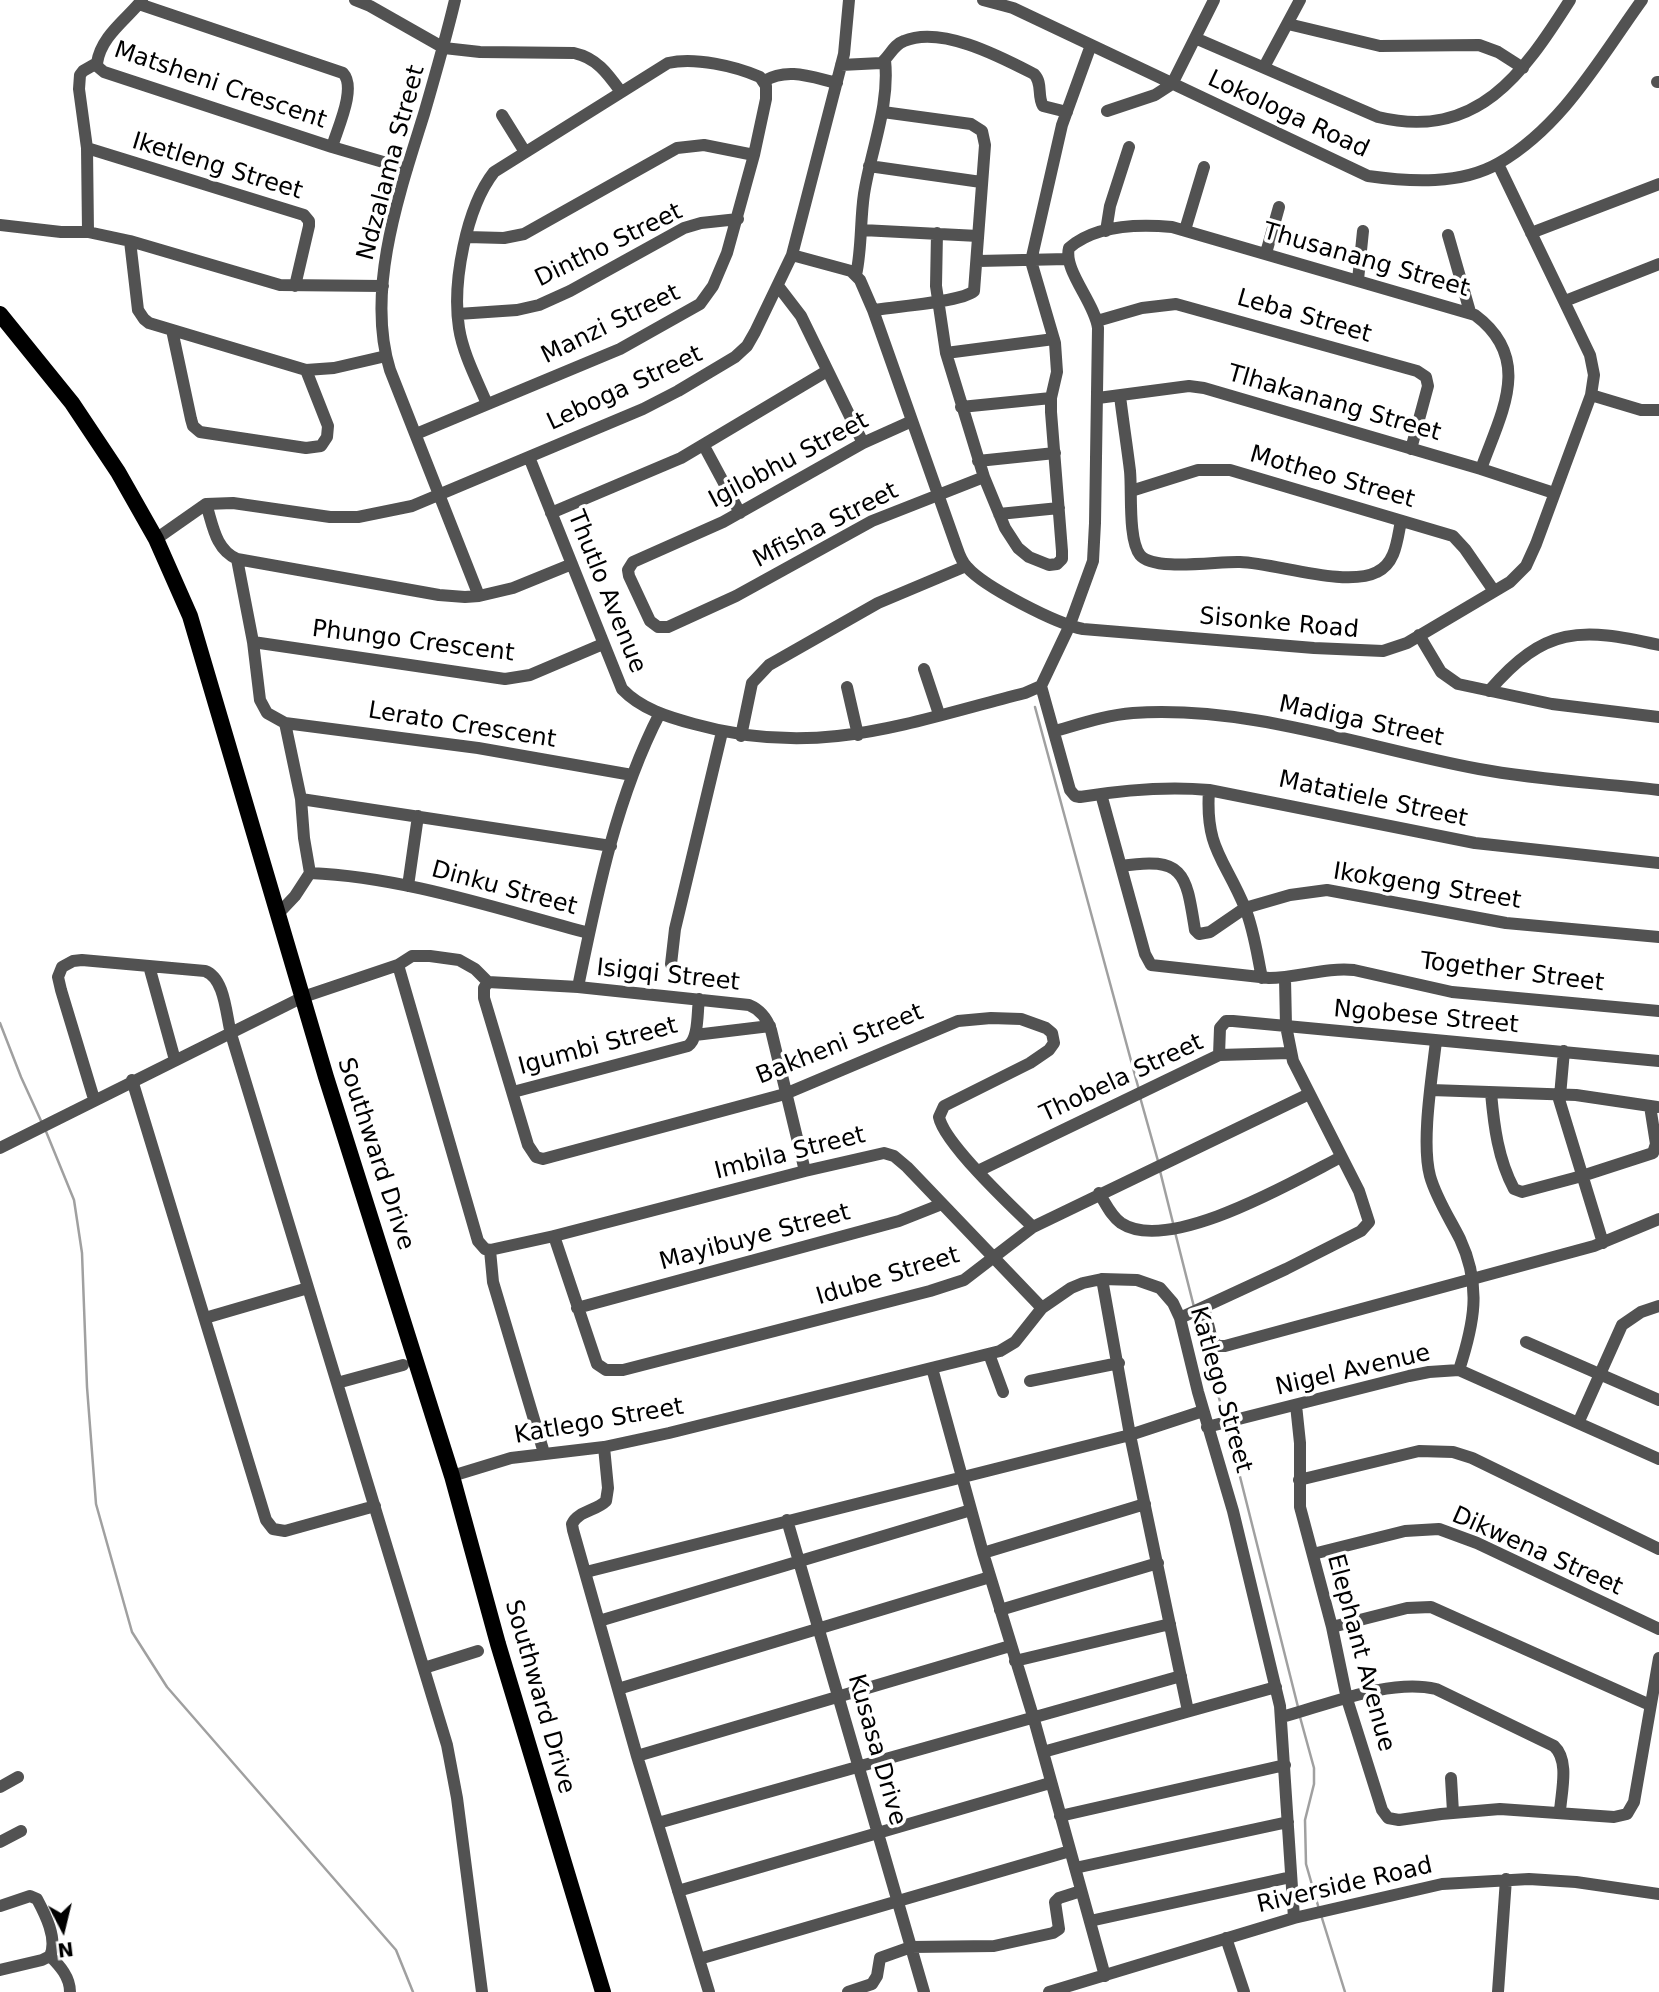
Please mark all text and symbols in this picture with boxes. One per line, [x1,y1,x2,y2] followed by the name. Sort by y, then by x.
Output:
[110,36,330,136] street label: Matsheni Crescent
[352,62,432,264] street label: Ndzalama Street
[1203,65,1373,165] street label: Lokologa Road
[128,127,306,207] street label: Iketleng Street
[531,198,687,294] street label: Dintho Street
[1260,218,1472,304] street label: Thusanang Street
[537,279,685,371] street label: Manzi Street
[1234,284,1374,350] street label: Leba Street
[543,340,707,438] street label: Leboga Street
[1224,360,1444,448] street label: Tlhakanang Street
[704,407,874,515] street label: Igilobhu Street
[1246,441,1418,515] street label: Motheo Street
[749,477,903,575] street label: Mfisha Street
[560,507,652,677] street label: Thutlo Avenue
[1198,603,1360,645] street label: Sisonke Road
[310,615,516,669] street label: Phungo Crescent
[1276,690,1446,754] street label: Madiga Street
[366,697,558,755] street label: Lerato Crescent
[1276,766,1470,834] street label: Matatiele Street
[428,856,580,922] street label: Dinku Street
[1331,858,1523,916] street label: Ikokgeng Street
[1418,947,1606,999] street label: Together Street
[595,954,741,998] street label: Isigqi Street
[1332,996,1520,1040] street label: Ngobese Street
[752,998,928,1092] street label: Bakheni Street
[515,1012,681,1082] street label: Igumbi Street
[1036,1029,1208,1129] street label: Thobela Street
[330,1054,420,1254] street label: Southward Drive
[712,1121,868,1187] street label: Imbila Street
[656,1199,854,1277] street label: Mayibuye Street
[813,1242,963,1312] street label: Idube Street
[1183,1304,1257,1476] street label: Katlego Street
[1273,1339,1433,1403] street label: Nigel Avenue
[512,1393,686,1451] street label: Katlego Street
[1447,1501,1627,1603] street label: Dikwena Street
[1320,1551,1400,1755] street label: Elephant Avenue
[498,1597,580,1797] street label: Southward Drive
[841,1671,911,1829] street label: Kusasa Drive
[1254,1852,1436,1920] street label: Riverside Road
[28,1894,98,1964] north arrow
[56,1938,75,1962] text: N

